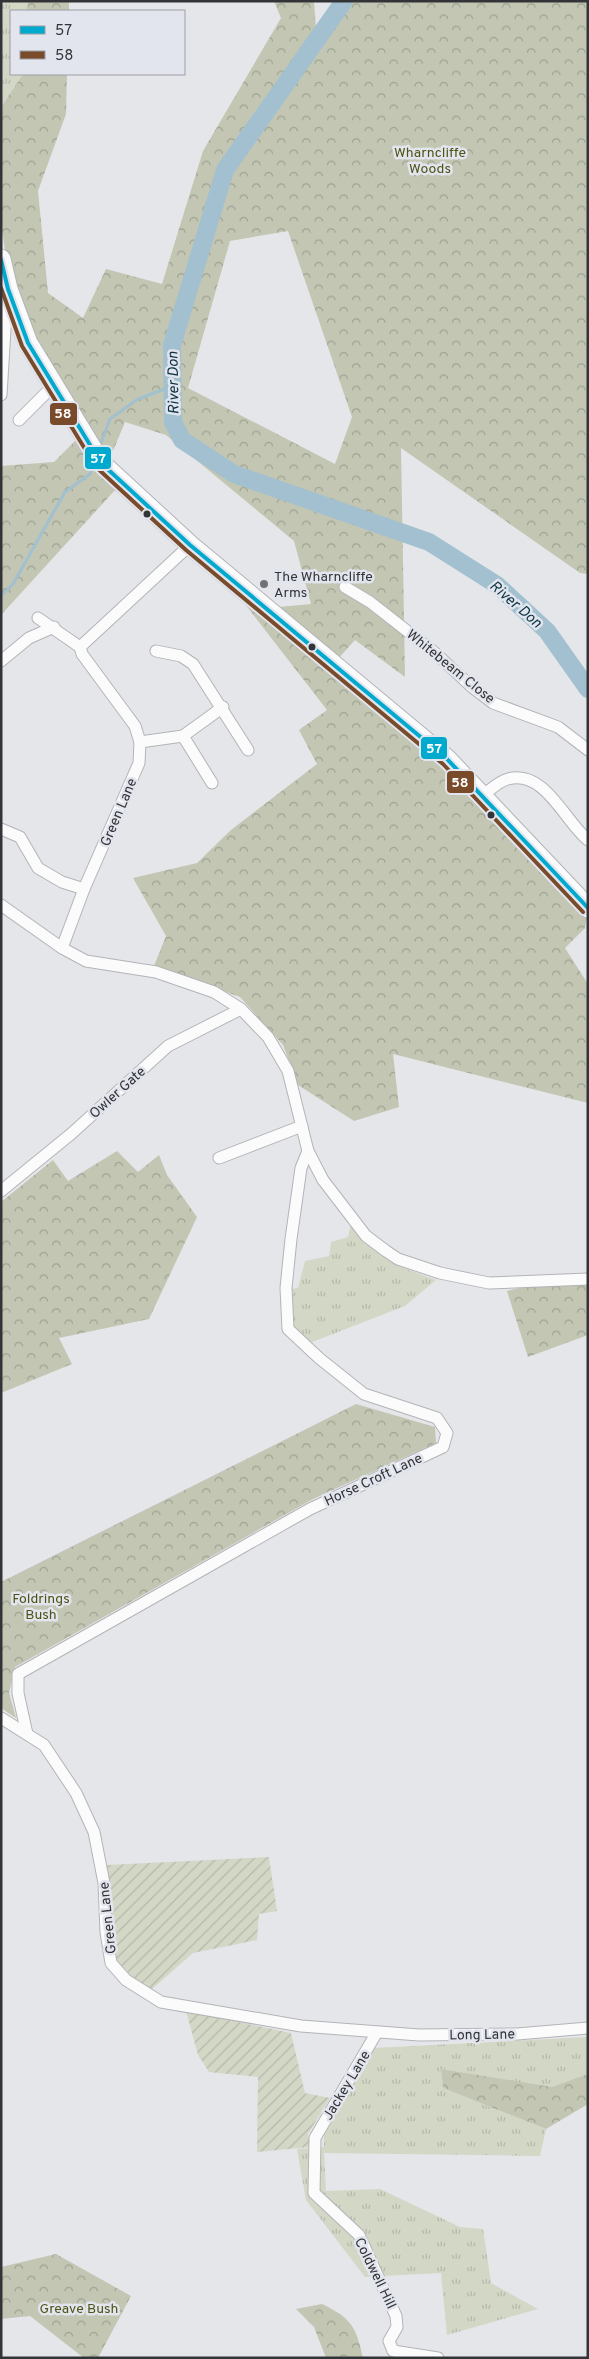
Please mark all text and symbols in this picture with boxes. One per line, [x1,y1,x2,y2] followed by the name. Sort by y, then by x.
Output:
[10,10,185,75] legend
[55,22,72,41] text: 57
[55,47,73,66] text: 58
[394,145,466,178] park label: Wharncliffe Woods
[164,351,185,415] water label: River Don
[49,402,78,426] line badge: 58
[54,406,72,423] text: 58
[84,446,112,470] line badge: 57
[90,451,106,468] text: 57
[142,509,152,519] unlabelled marker
[274,569,373,602] place label: The Wharncliffe Arms
[485,577,545,633] water label: River Don
[258,578,270,590] marker: The Wharncliffe Arms
[403,626,498,708] street label: Whitebeam Close
[307,642,317,652] unlabelled marker
[420,736,448,760] line badge: 57
[426,741,442,758] text: 57
[446,770,475,794] line badge: 58
[451,775,469,792] text: 58
[97,776,141,849] street label: Green Lane
[486,810,496,820] unlabelled marker
[86,1063,150,1123] street label: Owler Gate
[322,1450,425,1511] street label: Horse Croft Lane
[12,1591,70,1624] park label: Foldrings Bush
[96,1881,121,1955] street label: Green Lane
[449,2026,515,2045] street label: Long Lane
[320,2048,375,2124] street label: Jackey Lane
[350,2235,399,2312] street label: Coldwell Hill
[40,2301,118,2318] park label: Greave Bush

